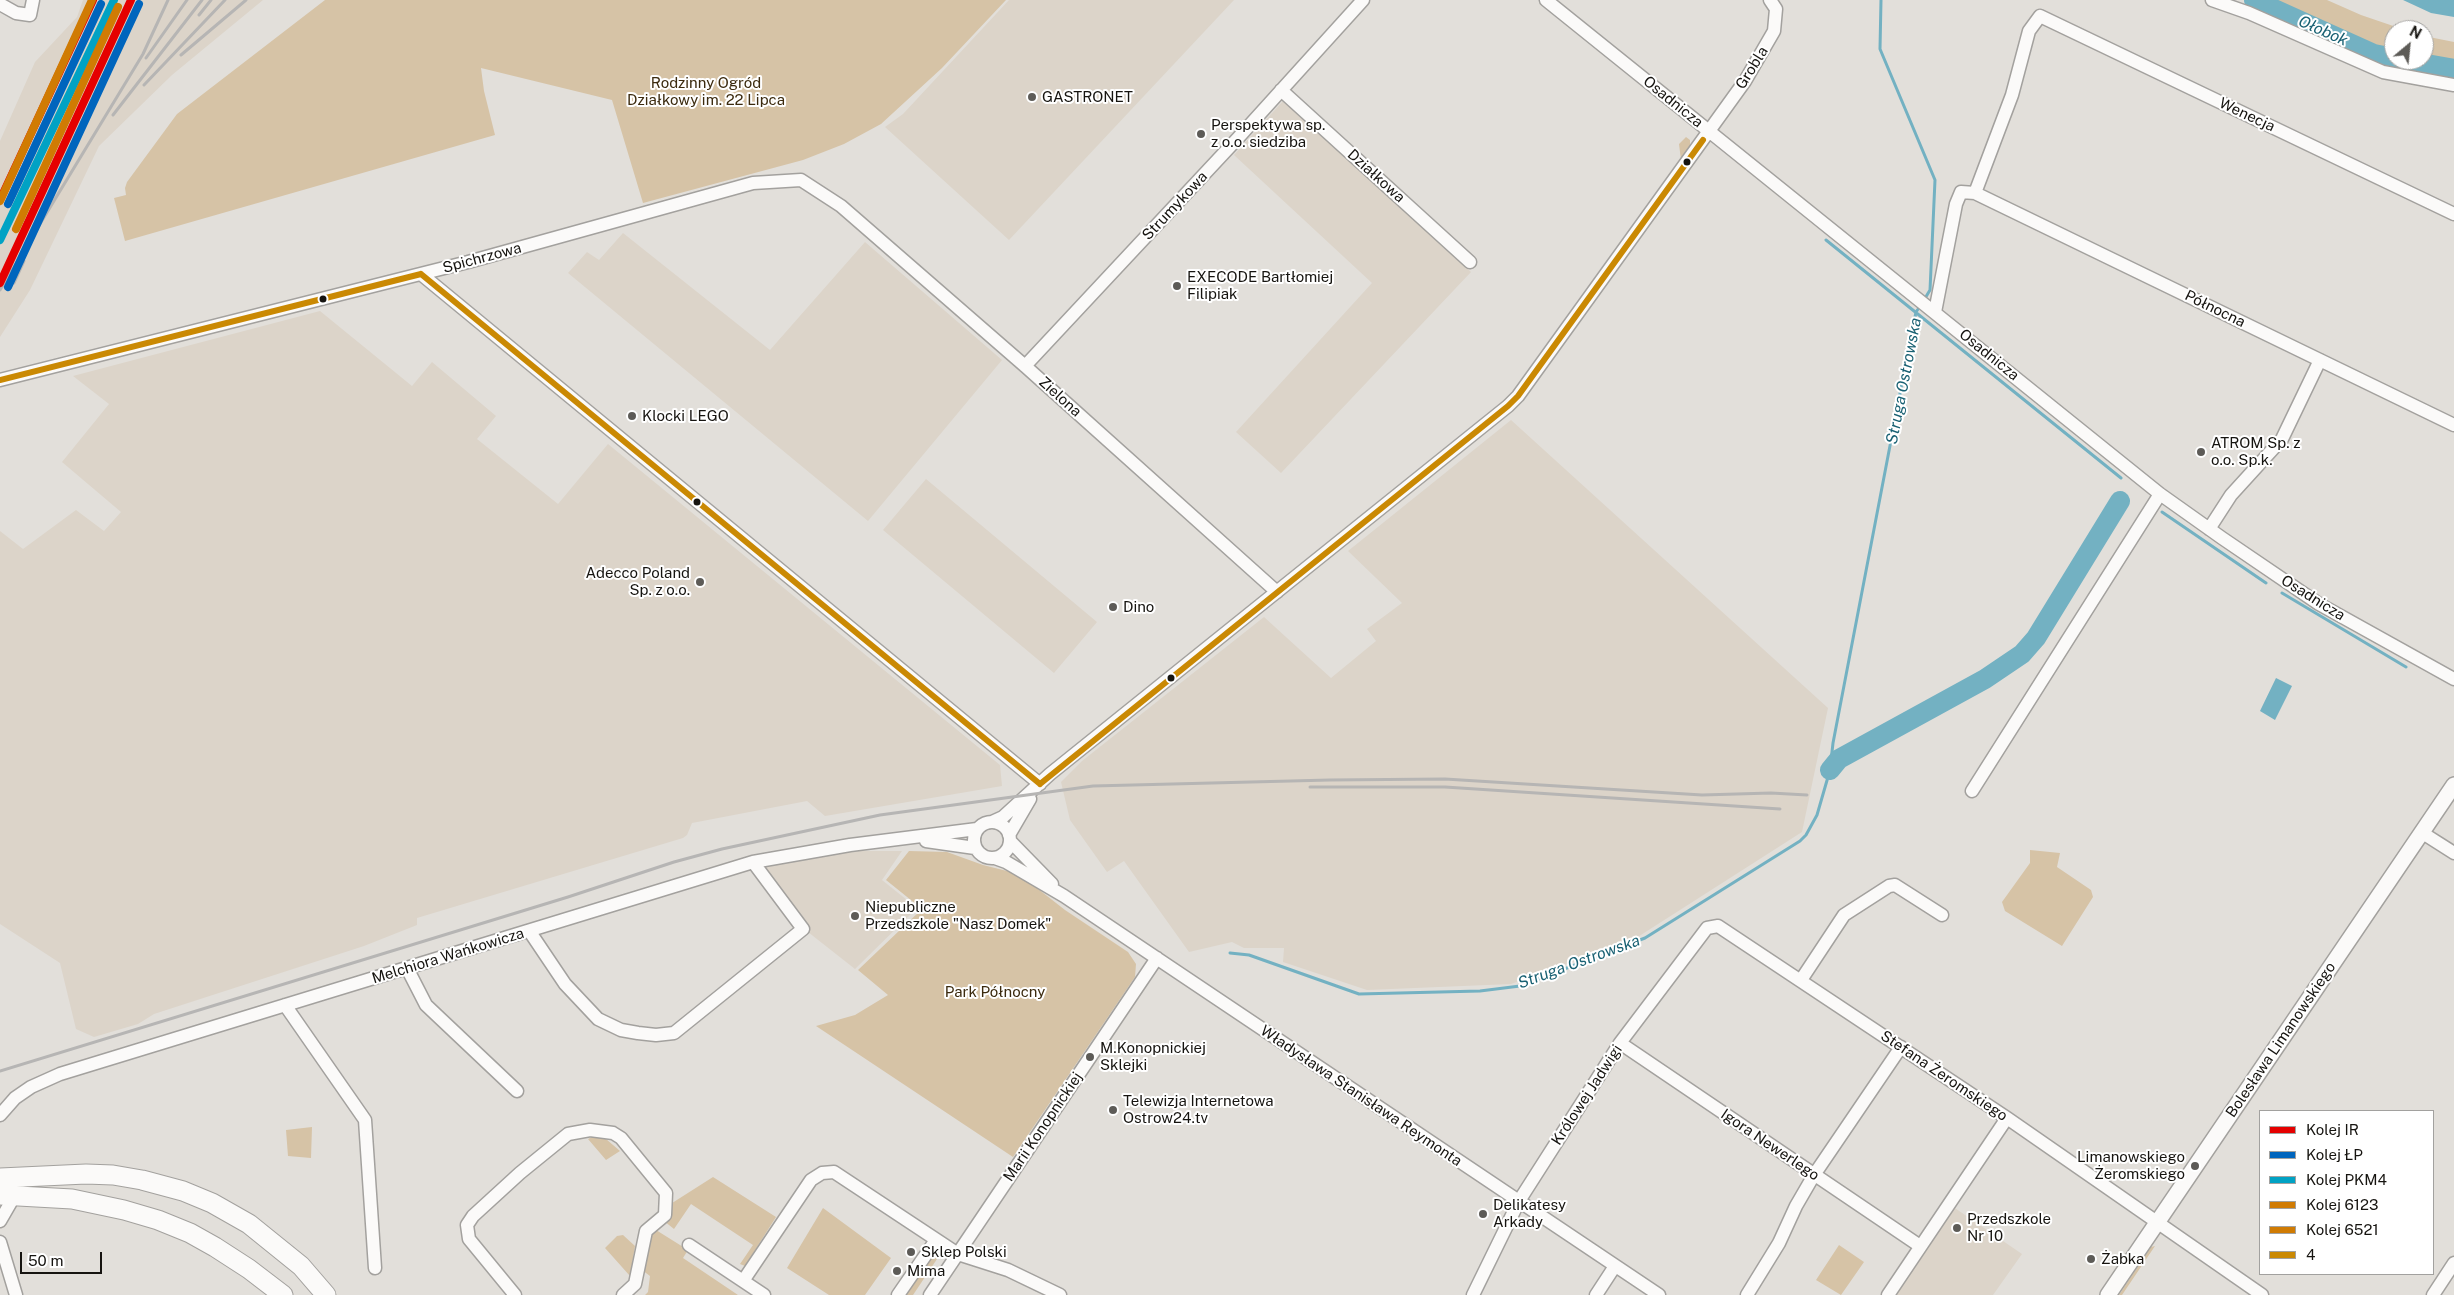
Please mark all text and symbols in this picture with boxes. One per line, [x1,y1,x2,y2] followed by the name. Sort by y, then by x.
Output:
[2295,12,2351,50] water label: Ołobok
[2384,20,2434,70] north arrow
[2407,23,2424,42] text: N
[1732,43,1772,93] street label: Grobla
[1639,72,1707,132] street label: Osadnicza
[627,74,785,109] park label: Rodzinny Ogród Działkowy im. 22 Lipca
[1042,88,1133,106] place label: GASTRONET
[1026,91,1038,103] marker: GASTRONET
[2216,94,2278,136] street label: Wenecja
[1211,116,1325,151] place label: Perspektywa sp. z o.o. siedziba
[1195,128,1207,140] marker: Perspektywa sp. z o.o. siedziba
[1344,146,1408,206] street label: Działkowa
[1682,157,1692,167] unlabelled marker
[1139,168,1211,244] street label: Strumykowa
[441,239,523,277] street label: Spichrzowa
[1187,268,1333,303] place label: EXECODE Bartłomiej Filipiak
[1171,280,1183,292] marker: EXECODE Bartłomiej Filipiak
[2182,287,2248,331] street label: Północna
[318,294,328,304] unlabelled marker
[1882,316,1926,446] water label: Struga Ostrowska
[1955,325,2023,385] street label: Osadnicza
[1035,373,1085,421] street label: Zielona
[642,407,729,425] place label: Klocki LEGO
[626,410,638,422] marker: Klocki LEGO
[2211,434,2300,469] place label: ATROM Sp. z o.o. Sp.k.
[2195,446,2207,458] marker: ATROM Sp. z o.o. Sp.k.
[692,497,702,507] unlabelled marker
[586,564,690,599] place label: Adecco Poland Sp. z o.o.
[2278,571,2348,625] street label: Osadnicza
[694,576,706,588] marker: Adecco Poland Sp. z o.o.
[1123,598,1154,616] place label: Dino
[1107,601,1119,613] marker: Dino
[1166,673,1176,683] unlabelled marker
[865,898,1051,933] place label: Niepubliczne Przedszkole "Nasz Domek"
[849,910,861,922] marker: Niepubliczne Przedszkole "Nasz Domek"
[370,924,526,988] street label: Melchiora Wańkowicza
[1515,931,1643,993] water label: Struga Ostrowska
[2222,959,2340,1121] street label: Bolesława Limanowskiego
[945,983,1045,1001] park label: Park Północny
[1257,1022,1465,1170] street label: Władysława Stanisława Reymonta
[1877,1027,2011,1125] street label: Stefana Żeromskiego
[1100,1039,1206,1074] place label: M.Konopnickiej Sklejki
[1548,1041,1626,1149] street label: Królowej Jadwigi
[1084,1051,1096,1063] marker: M.Konopnickiej Sklejki
[1000,1069,1086,1185] street label: Marii Konopnickiej
[1123,1092,1274,1127] place label: Telewizja Internetowa Ostrow24.tv
[1107,1104,1119,1116] marker: Telewizja Internetowa Ostrow24.tv
[1717,1105,1823,1185] street label: Igora Newerlego
[2259,1110,2434,1275] legend
[2306,1121,2359,1138] text: Kolej IR
[2306,1146,2363,1163] text: Kolej ŁP
[2077,1148,2185,1183] place label: Limanowskiego Żeromskiego
[2189,1160,2201,1172] marker: Limanowskiego Żeromskiego
[2306,1171,2387,1188] text: Kolej PKM4
[1493,1196,1566,1231] place label: Delikatesy Arkady
[2306,1196,2378,1213] text: Kolej 6123
[1477,1208,1489,1220] marker: Delikatesy Arkady
[1967,1210,2051,1245] place label: Przedszkole Nr 10
[2306,1221,2379,1238] text: Kolej 6521
[1951,1222,1963,1234] marker: Przedszkole Nr 10
[22,1242,105,1274] scale bar
[921,1243,1007,1261] place label: Sklep Polski
[905,1246,917,1258] marker: Sklep Polski
[2306,1246,2315,1263] text: 4
[2101,1250,2144,1268] place label: Żabka
[28,1252,63,1269] text: 50 m
[2085,1253,2097,1265] marker: Żabka
[907,1262,945,1280] place label: Mima
[891,1265,903,1277] marker: Mima

